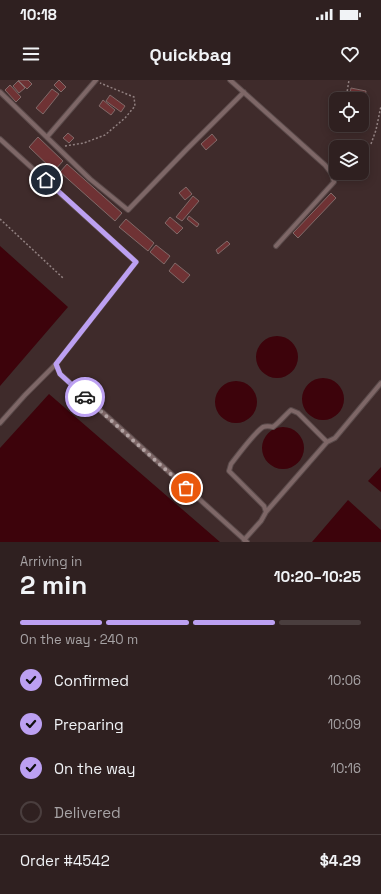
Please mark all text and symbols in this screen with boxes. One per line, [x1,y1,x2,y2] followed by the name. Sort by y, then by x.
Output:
[20,5,57,24] text: 10:18
[20,43,42,65] icon: menu
[150,43,231,66] text: Quickbag
[339,43,361,65] icon: heart
[329,92,369,180] map controls
[329,92,369,132] button: locate
[329,140,369,180] button: layers
[29,163,63,197] pin
[35,169,57,191] icon: home
[65,377,105,417] courier
[74,386,96,408] icon: car
[169,471,203,505] pin
[175,477,197,499] icon: bag
[20,553,82,570] text: Arriving in
[274,567,361,586] text: 10:20–10:25
[20,568,87,602] text: 2 min
[20,631,138,648] text: On the way · 240 m
[20,669,42,691] icon: check
[54,671,129,690] text: Confirmed
[328,672,361,689] text: 10:06
[20,713,42,735] icon: check
[54,715,124,734] text: Preparing
[328,716,361,733] text: 10:09
[20,757,42,779] icon: check
[54,759,135,778] text: On the way
[331,760,361,777] text: 10:16
[54,803,121,822] text: Delivered
[20,851,110,870] text: Order #4542
[320,851,361,870] text: $4.29

